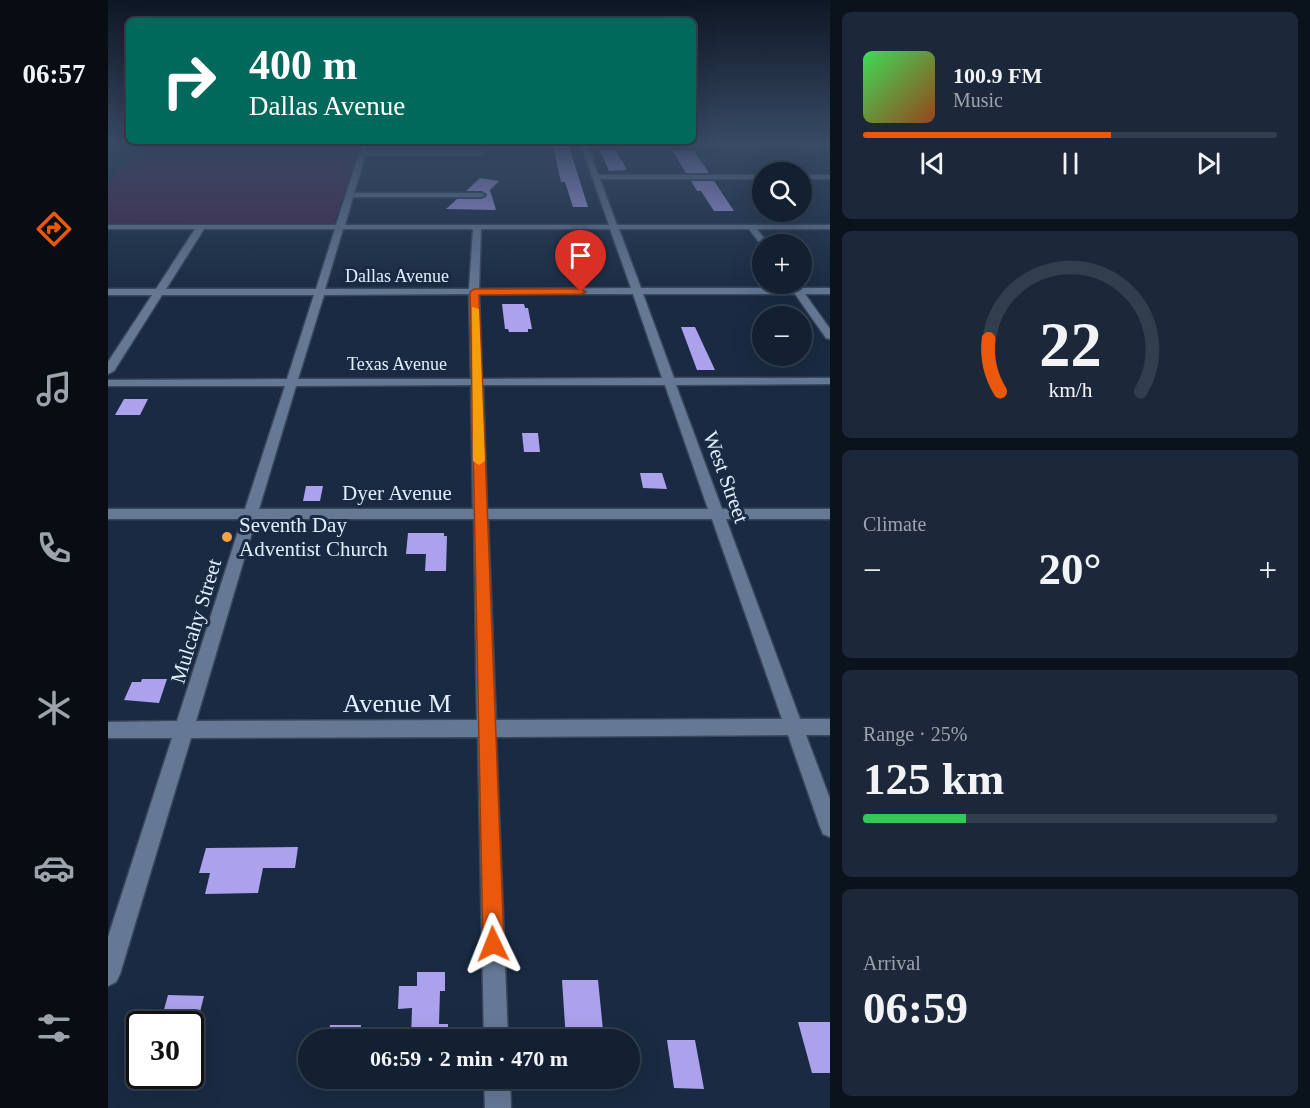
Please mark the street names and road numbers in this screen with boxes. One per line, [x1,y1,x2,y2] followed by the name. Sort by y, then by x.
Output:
[345,266,449,286] street label: Dallas Avenue
[347,354,447,374] street label: Texas Avenue
[698,428,754,526] street label: West Street
[342,481,452,505] street label: Dyer Avenue
[166,556,226,686] street label: Mulcahy Street
[343,689,451,718] street label: Avenue M

